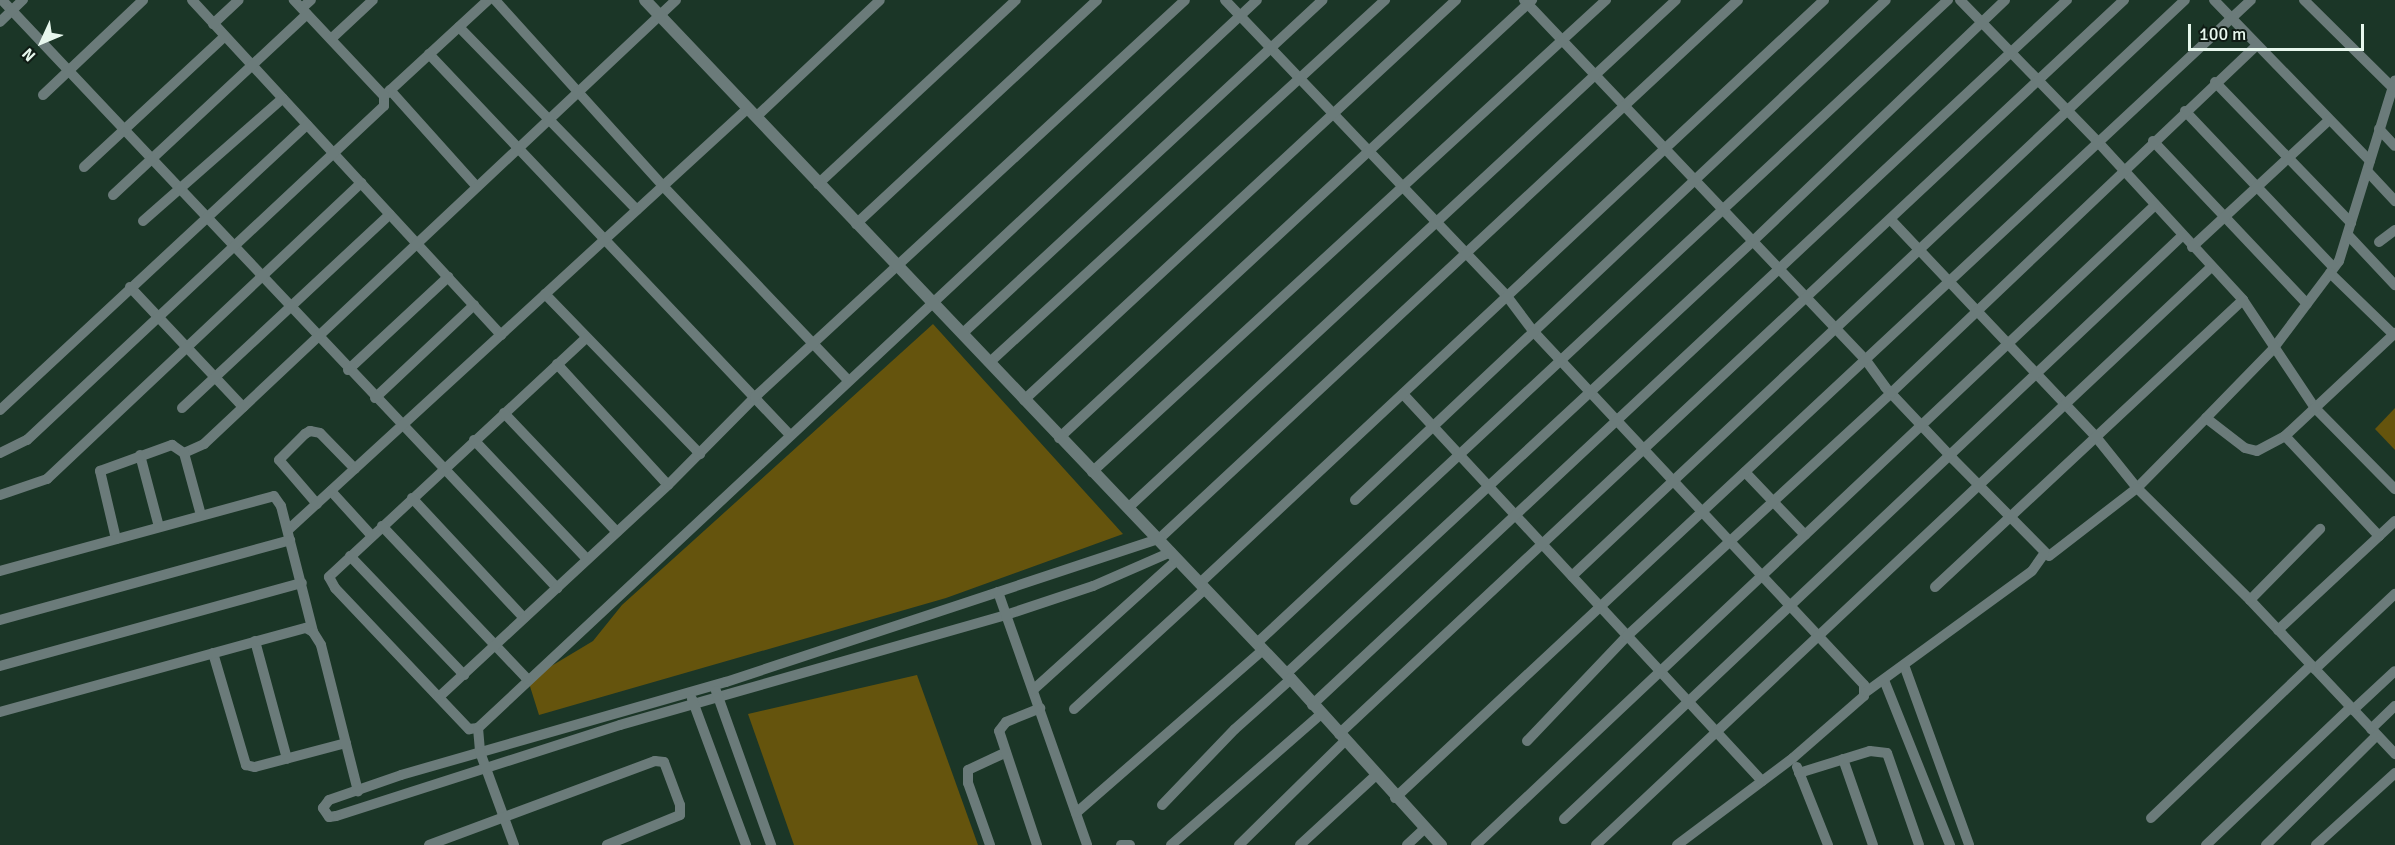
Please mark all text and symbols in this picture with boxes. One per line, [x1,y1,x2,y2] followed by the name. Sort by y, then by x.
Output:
[12,12,72,72] north arrow
[2191,12,2366,50] scale bar
[2199,23,2246,45] text: 100 m
[18,44,40,65] text: N

